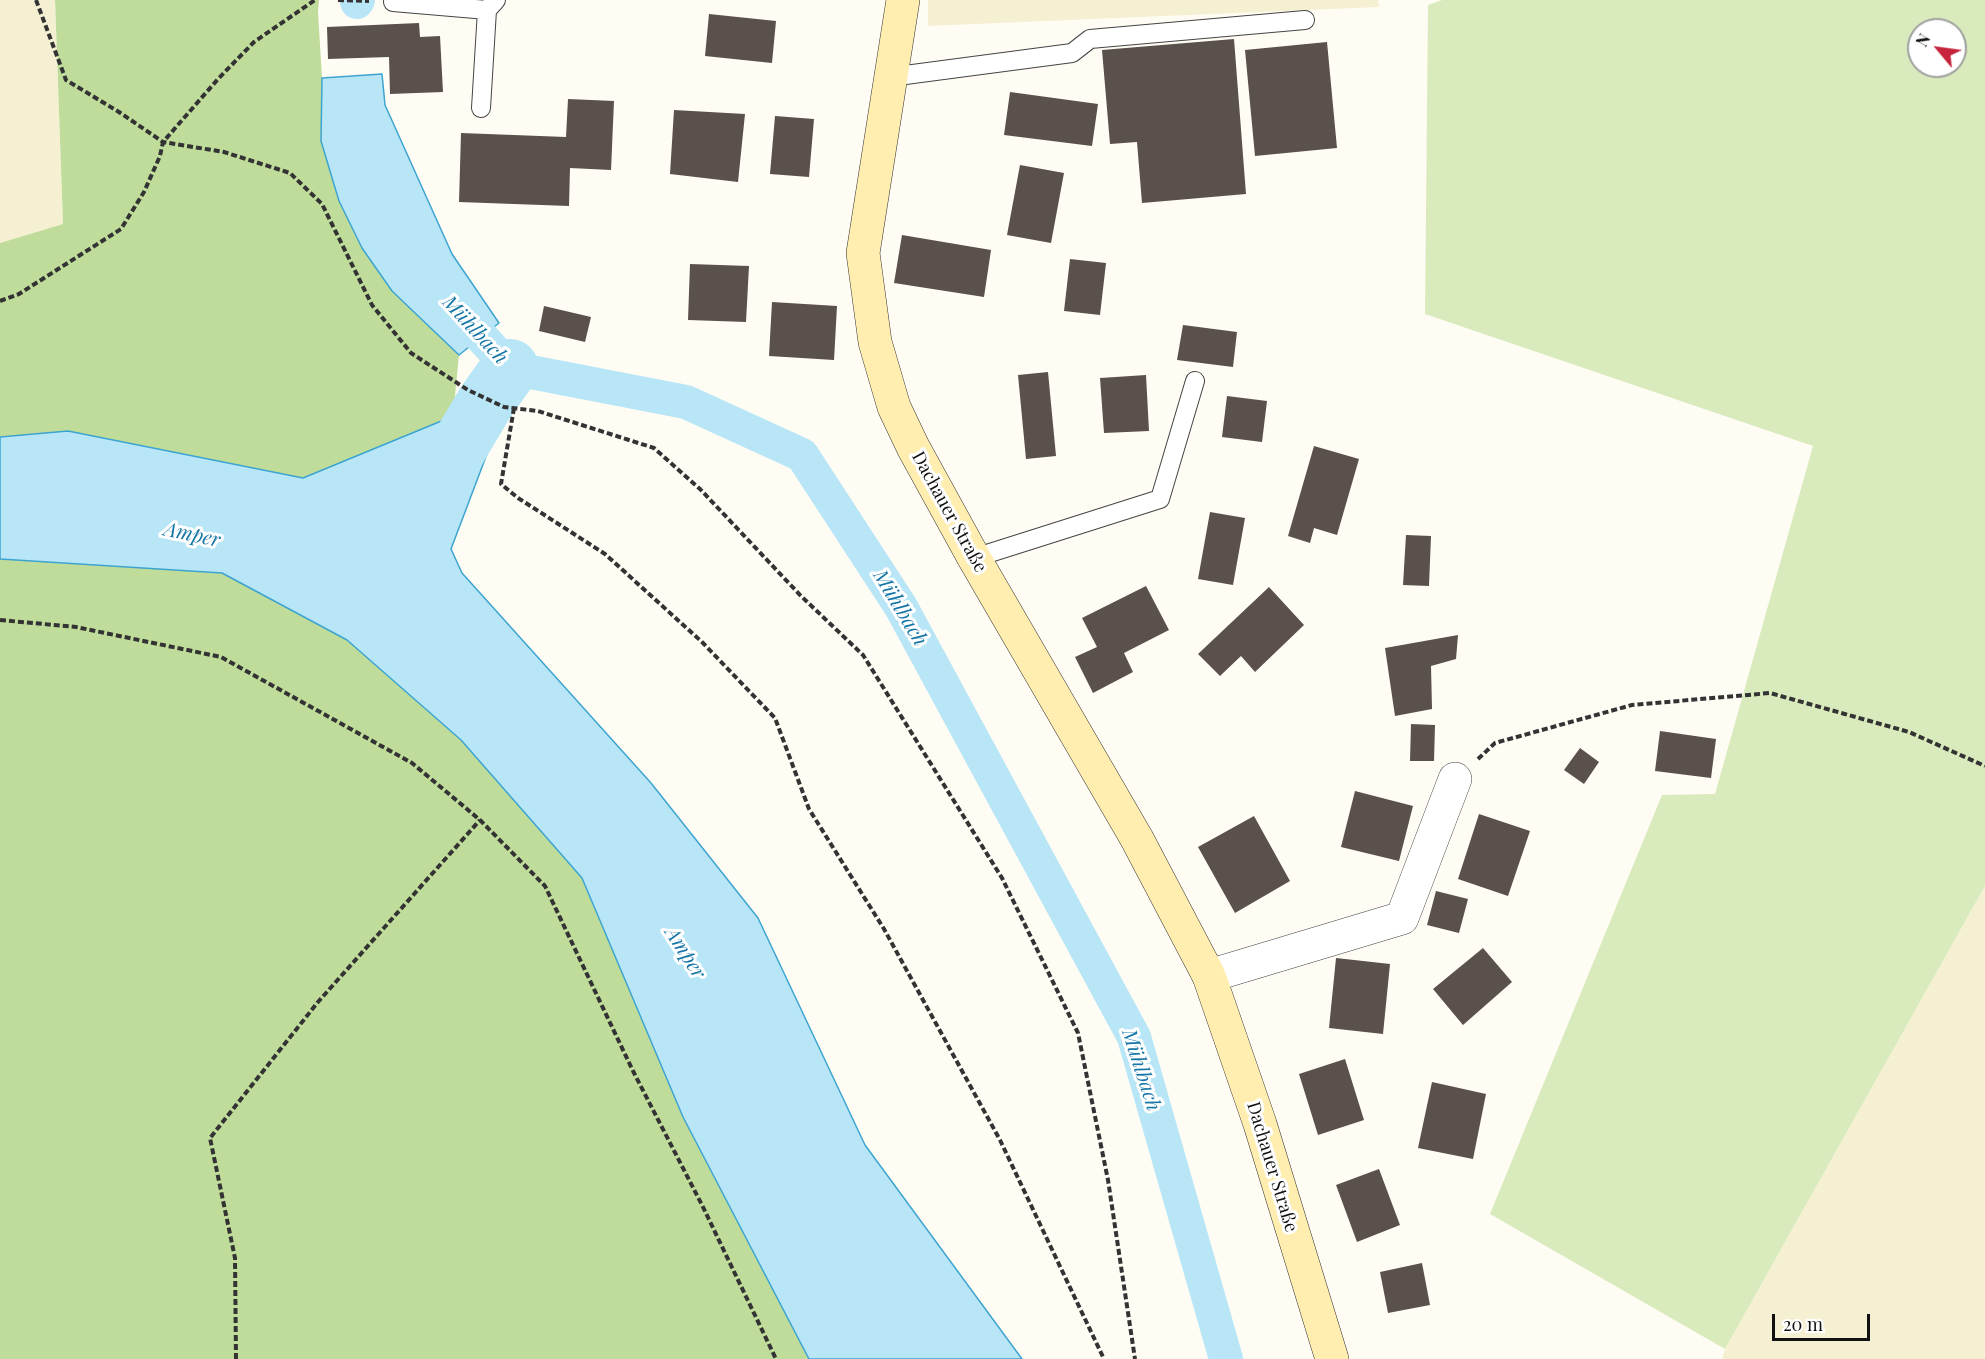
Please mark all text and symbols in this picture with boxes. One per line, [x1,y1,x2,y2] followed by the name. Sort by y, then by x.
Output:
[1907,18,1967,78] north arrow
[1911,30,1935,50] text: N
[437,291,513,369] water label: Mühlbach
[907,448,991,576] street label: Dachauer Straße
[162,517,222,553] water label: Amper
[868,566,932,650] water label: Mühlbach
[659,923,711,983] water label: Amper
[1117,1026,1165,1114] water label: Mühlbach
[1242,1099,1302,1235] street label: Dachauer Straße
[1775,1302,1872,1340] scale bar
[1783,1312,1823,1336] text: 20 m

